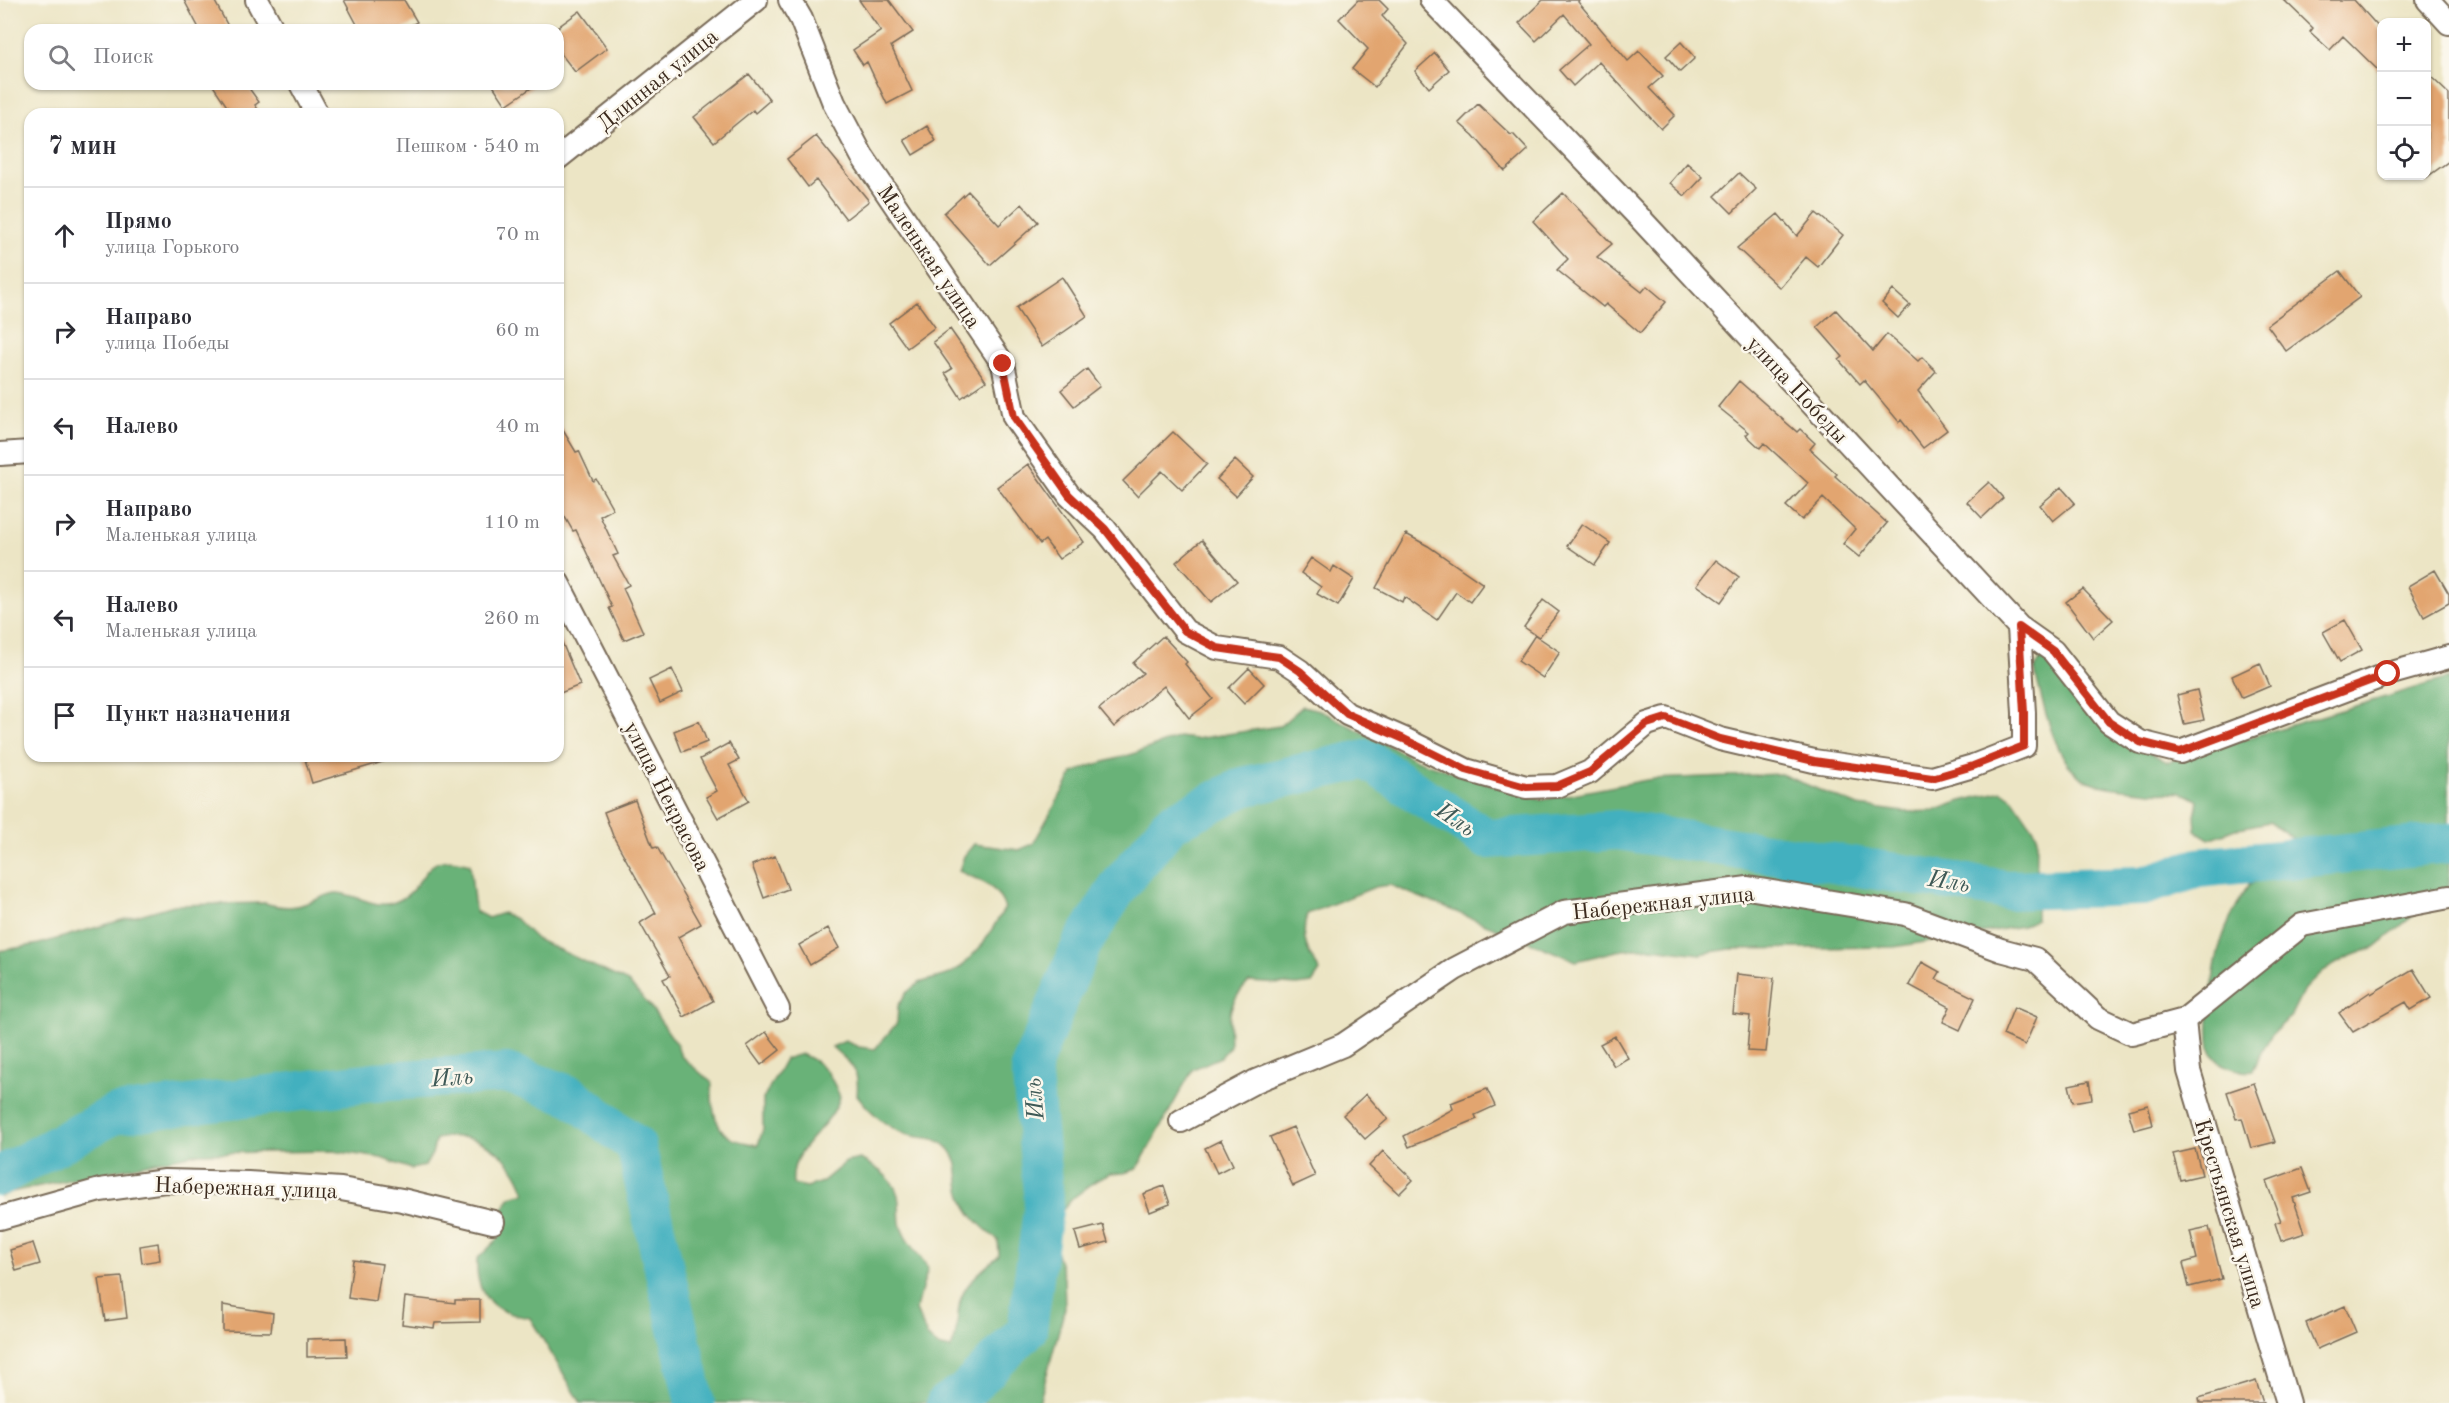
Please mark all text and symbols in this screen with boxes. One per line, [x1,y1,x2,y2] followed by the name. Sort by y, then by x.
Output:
[2377,18,2431,180] map controls
[2377,18,2431,72] button: +
[24,24,564,90] search box
[594,25,723,136] street label: Длинная улица
[45,41,78,74] icon: search
[93,46,154,68] text: Поиск
[2377,72,2431,126] button: −
[2377,126,2431,180] button: locate
[48,134,117,160] text: 7 мин
[395,137,540,157] text: Пешком · 540 m
[872,182,984,333] street label: Маленькая улица
[105,211,172,233] text: Прямо
[48,219,81,252] icon: ahead
[495,225,540,245] text: 70 m
[105,238,239,258] text: улица Горького
[105,307,192,329] text: Направо
[48,315,81,348] icon: right
[495,321,540,341] text: 60 m
[1742,333,1851,448] street label: улица Победы
[105,334,230,354] text: улица Победы
[989,350,1015,376] route end
[48,411,81,444] icon: left
[105,416,178,438] text: Налево
[495,417,540,437] text: 40 m
[105,499,192,521] text: Направо
[48,507,81,540] icon: right
[484,513,540,533] text: 110 m
[105,526,257,546] text: Маленькая улица
[105,595,178,617] text: Налево
[48,603,81,636] icon: left
[484,609,540,629] text: 260 m
[105,622,257,642] text: Маленькая улица
[2374,660,2400,686] route start
[48,699,81,732] icon: arrive
[105,704,291,726] text: Пункт назначения
[619,718,714,876] street label: улица Некрасова
[1430,798,1479,843] water label: Иль
[1925,868,1972,898] water label: Иль
[1571,883,1756,925] street label: Набережная улица
[429,1066,474,1093] water label: Иль
[1022,1077,1050,1122] water label: Иль
[2190,1116,2268,1311] street label: Крестьянская улица
[154,1175,338,1203] street label: Набережная улица

